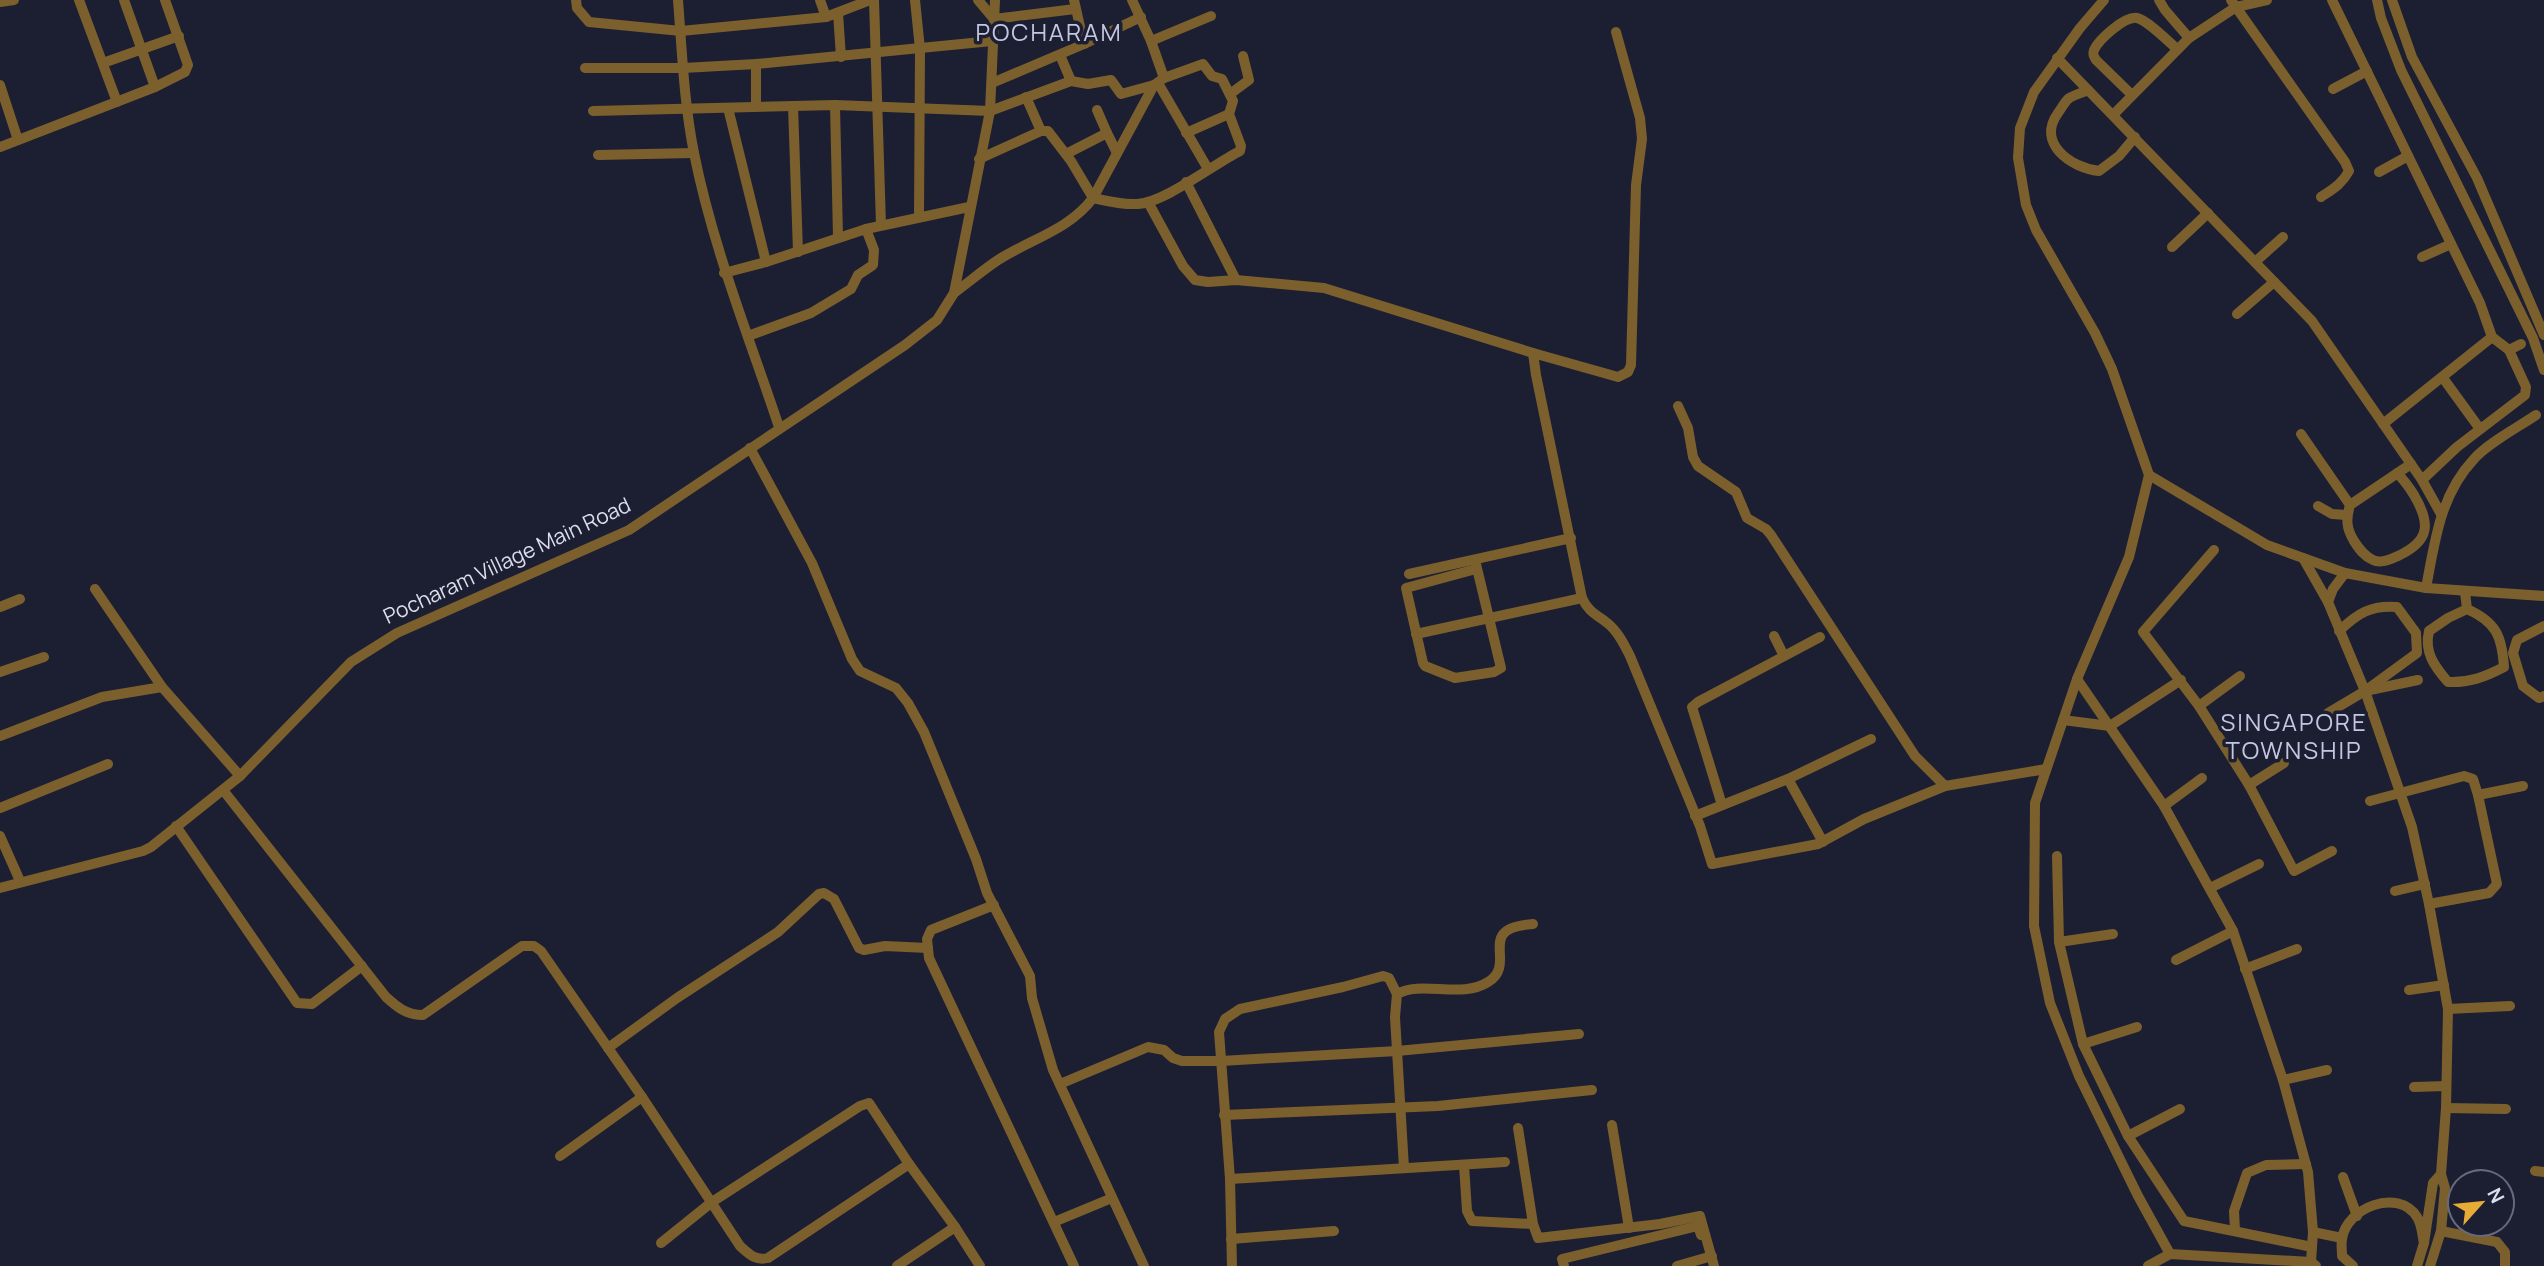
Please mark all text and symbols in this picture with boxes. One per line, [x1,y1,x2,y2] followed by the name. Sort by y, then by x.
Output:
[975,15,1123,48] district label: POCHARAM
[378,490,635,630] street label: Pocharam Village Main Road
[2220,705,2368,766] district label: SINGAPORE TOWNSHIP
[2446,1168,2516,1238] north arrow
[2481,1183,2511,1207] text: N

